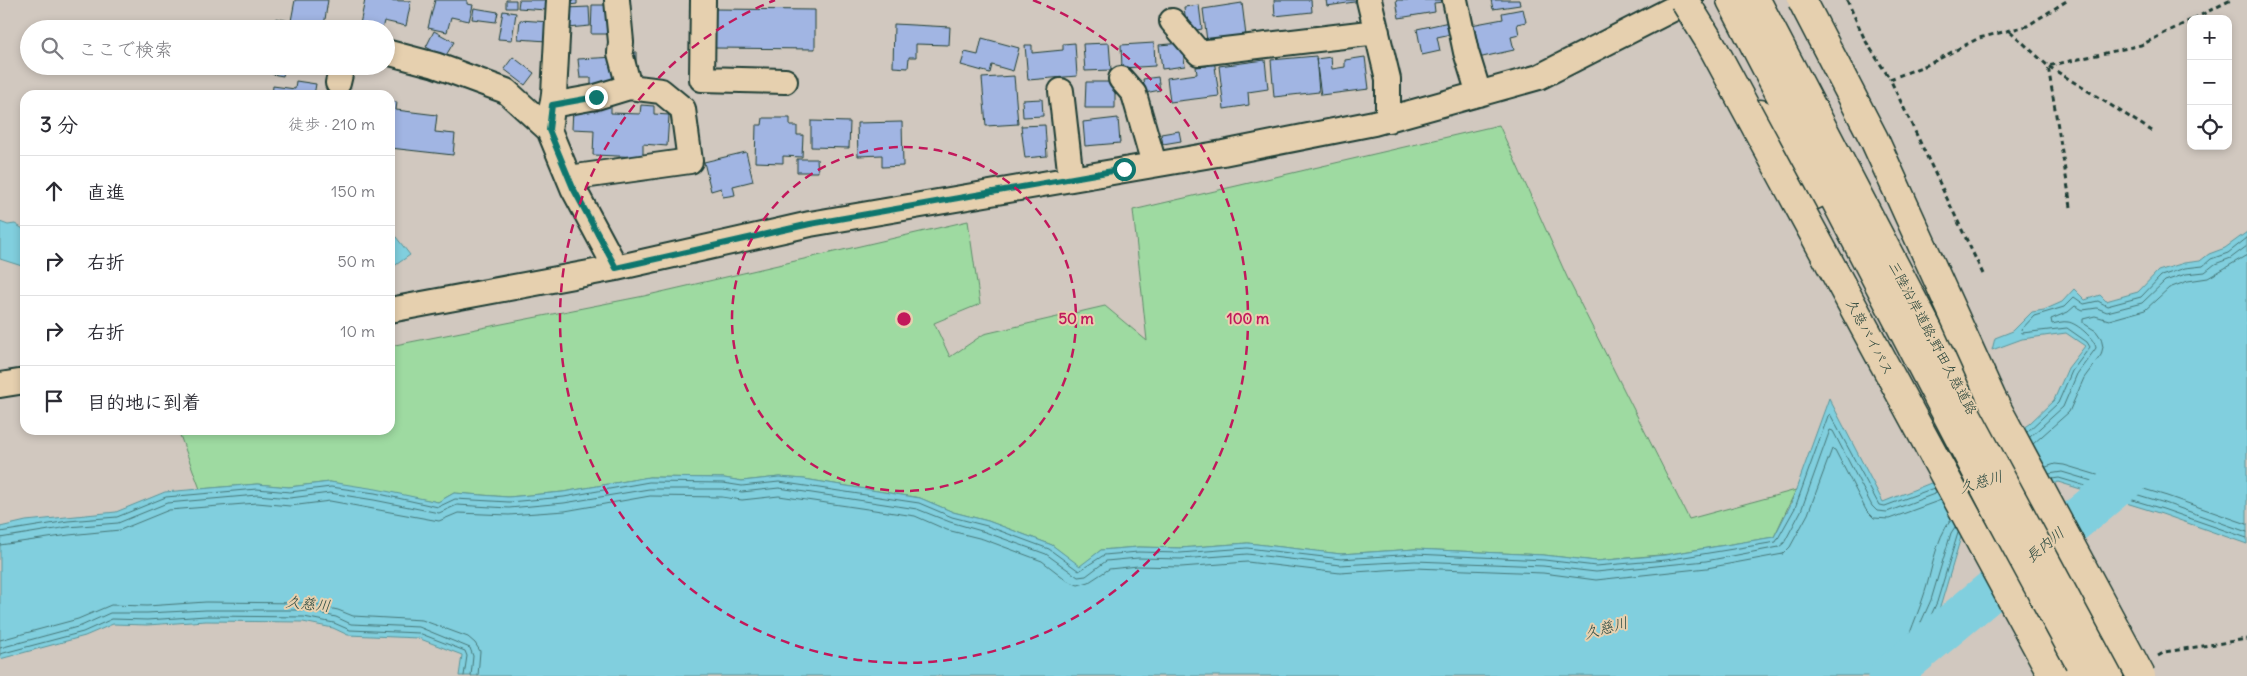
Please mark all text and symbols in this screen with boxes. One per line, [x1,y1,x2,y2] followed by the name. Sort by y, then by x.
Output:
[2187,15,2232,150] map controls
[2187,15,2232,60] button: +
[20,20,395,75] search box
[38,34,66,62] icon: search
[78,37,173,61] text: ここで検索
[2187,60,2232,105] button: −
[585,86,608,109] route end
[2187,105,2232,150] button: locate
[40,111,78,138] text: 3 分
[288,114,375,134] text: 徒歩 · 210 m
[1113,158,1136,181] route start
[40,177,68,205] icon: ahead
[87,180,125,204] text: 直進
[331,181,375,201] text: 150 m
[40,247,68,275] icon: right
[87,250,125,274] text: 右折
[337,251,375,271] text: 50 m
[1885,258,1981,418] street label: 三陸沿岸道路;野田久慈道路
[1842,296,1898,378] street label: 久慈バイパス
[1058,309,1094,328] text: 50 m
[1227,309,1269,328] text: 100 m
[895,310,913,328] centre of rings
[40,317,68,345] icon: right
[87,320,125,344] text: 右折
[340,321,375,341] text: 10 m
[40,387,68,415] icon: arrive
[87,390,201,414] text: 目的地に到着
[1957,466,2005,497] water label: 久慈川
[2021,523,2068,566] water label: 長内川
[285,592,331,615] water label: 久慈川
[1582,613,1630,643] water label: 久慈川

